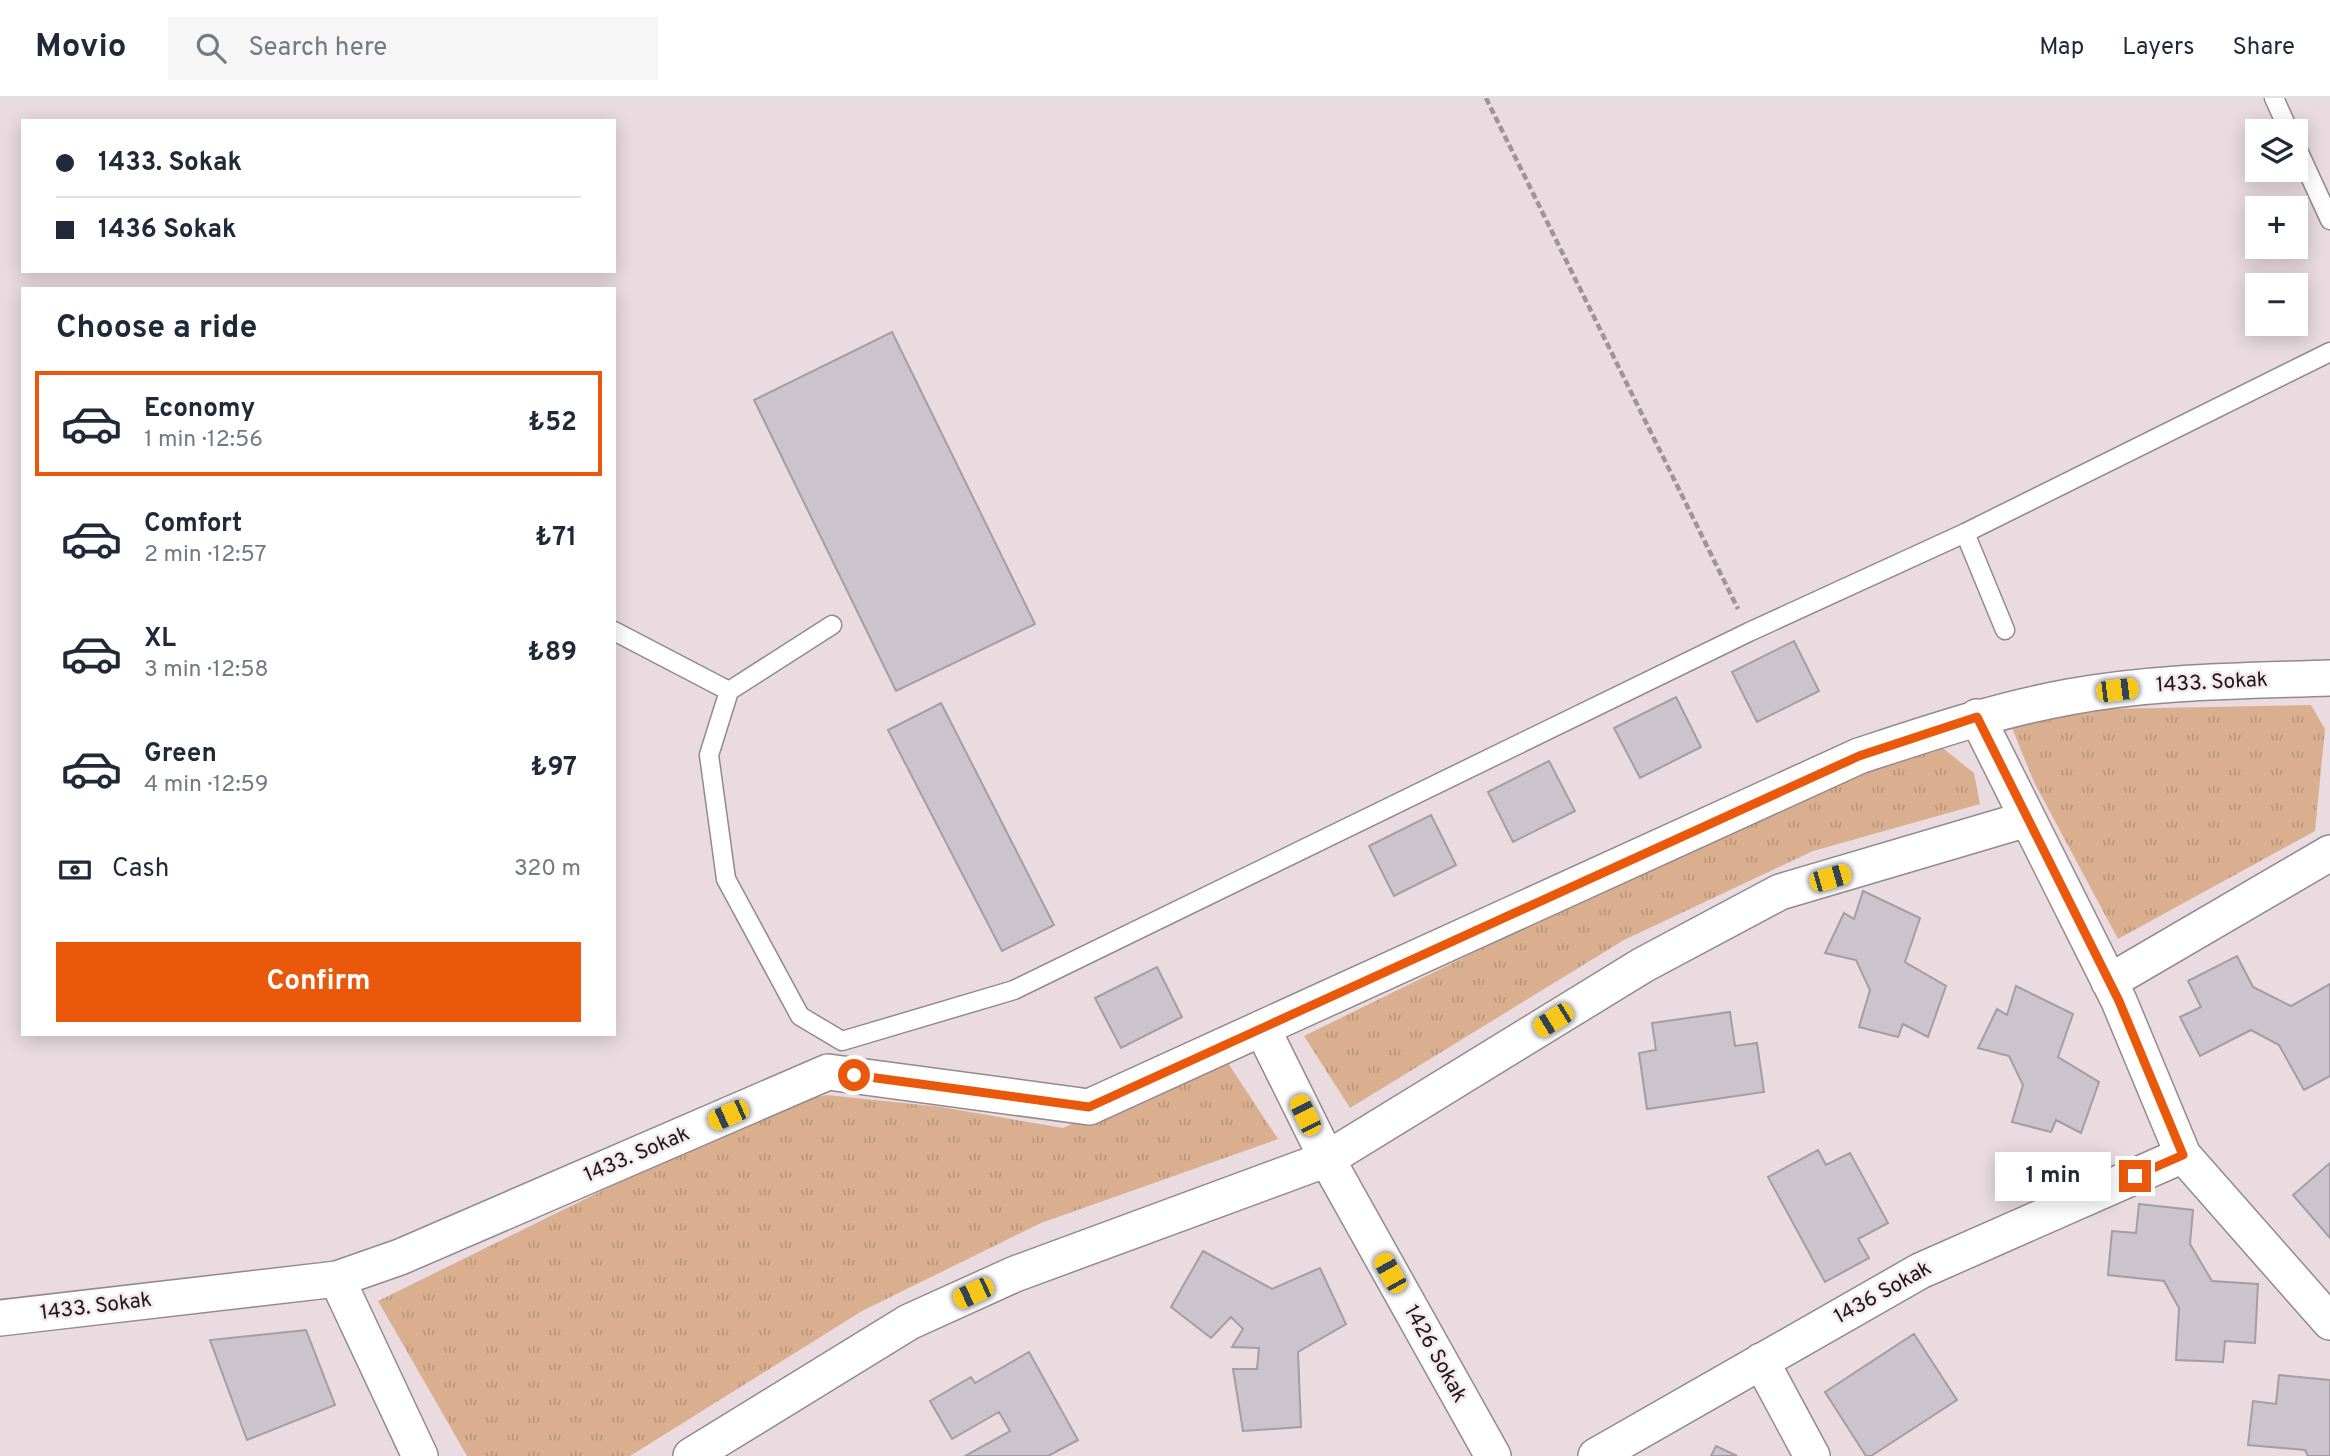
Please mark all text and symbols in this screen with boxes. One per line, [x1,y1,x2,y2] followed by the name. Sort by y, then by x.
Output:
[168,17,658,80] search box
[35,27,126,69] text: Movio
[192,29,230,67] icon: search
[248,32,387,65] text: Search here
[2039,33,2084,63] text: Map
[2122,33,2194,63] text: Layers
[2232,33,2295,63] text: Share
[2245,119,2308,336] map controls
[2245,119,2308,182] button: layers
[98,147,242,180] text: 1433. Sokak
[2245,196,2308,259] button: +
[98,214,237,247] text: 1436 Sokak
[2245,273,2308,336] button: −
[56,309,257,349] text: Choose a ride
[60,392,123,455] icon: car
[144,393,255,426] text: Economy
[528,407,577,440] text: ₺52
[144,426,263,455] text: 1 min · 12:56
[60,507,123,570] icon: car
[144,508,242,541] text: Comfort
[535,522,577,555] text: ₺71
[144,541,266,570] text: 2 min · 12:57
[60,622,123,685] icon: car
[144,623,176,656] text: XL
[528,637,577,670] text: ₺89
[144,656,269,685] text: 3 min · 12:58
[2155,667,2269,699] street label: 1433. Sokak
[2095,677,2140,703] car
[60,737,123,800] icon: car
[144,738,217,771] text: Green
[530,752,577,785] text: ₺97
[144,771,268,800] text: 4 min · 12:59
[56,851,94,889] icon: cash
[112,853,169,886] text: Cash
[514,855,581,884] text: 320 m
[1807,862,1854,894] car
[56,942,581,1022] button: Confirm
[1530,1000,1577,1040] car
[838,1059,870,1091] route start
[1287,1092,1324,1138] car
[705,1097,752,1133] car
[580,1121,694,1189] street label: 1433. Sokak
[1995,1152,2110,1200] callout: 1 min
[2119,1160,2151,1192] route end
[2025,1162,2081,1191] text: 1 min
[1371,1250,1410,1296] car
[1830,1255,1936,1331] street label: 1436 Sokak
[950,1275,997,1311] car
[39,1287,153,1327] street label: 1433. Sokak
[1397,1300,1473,1408] street label: 1426 Sokak

